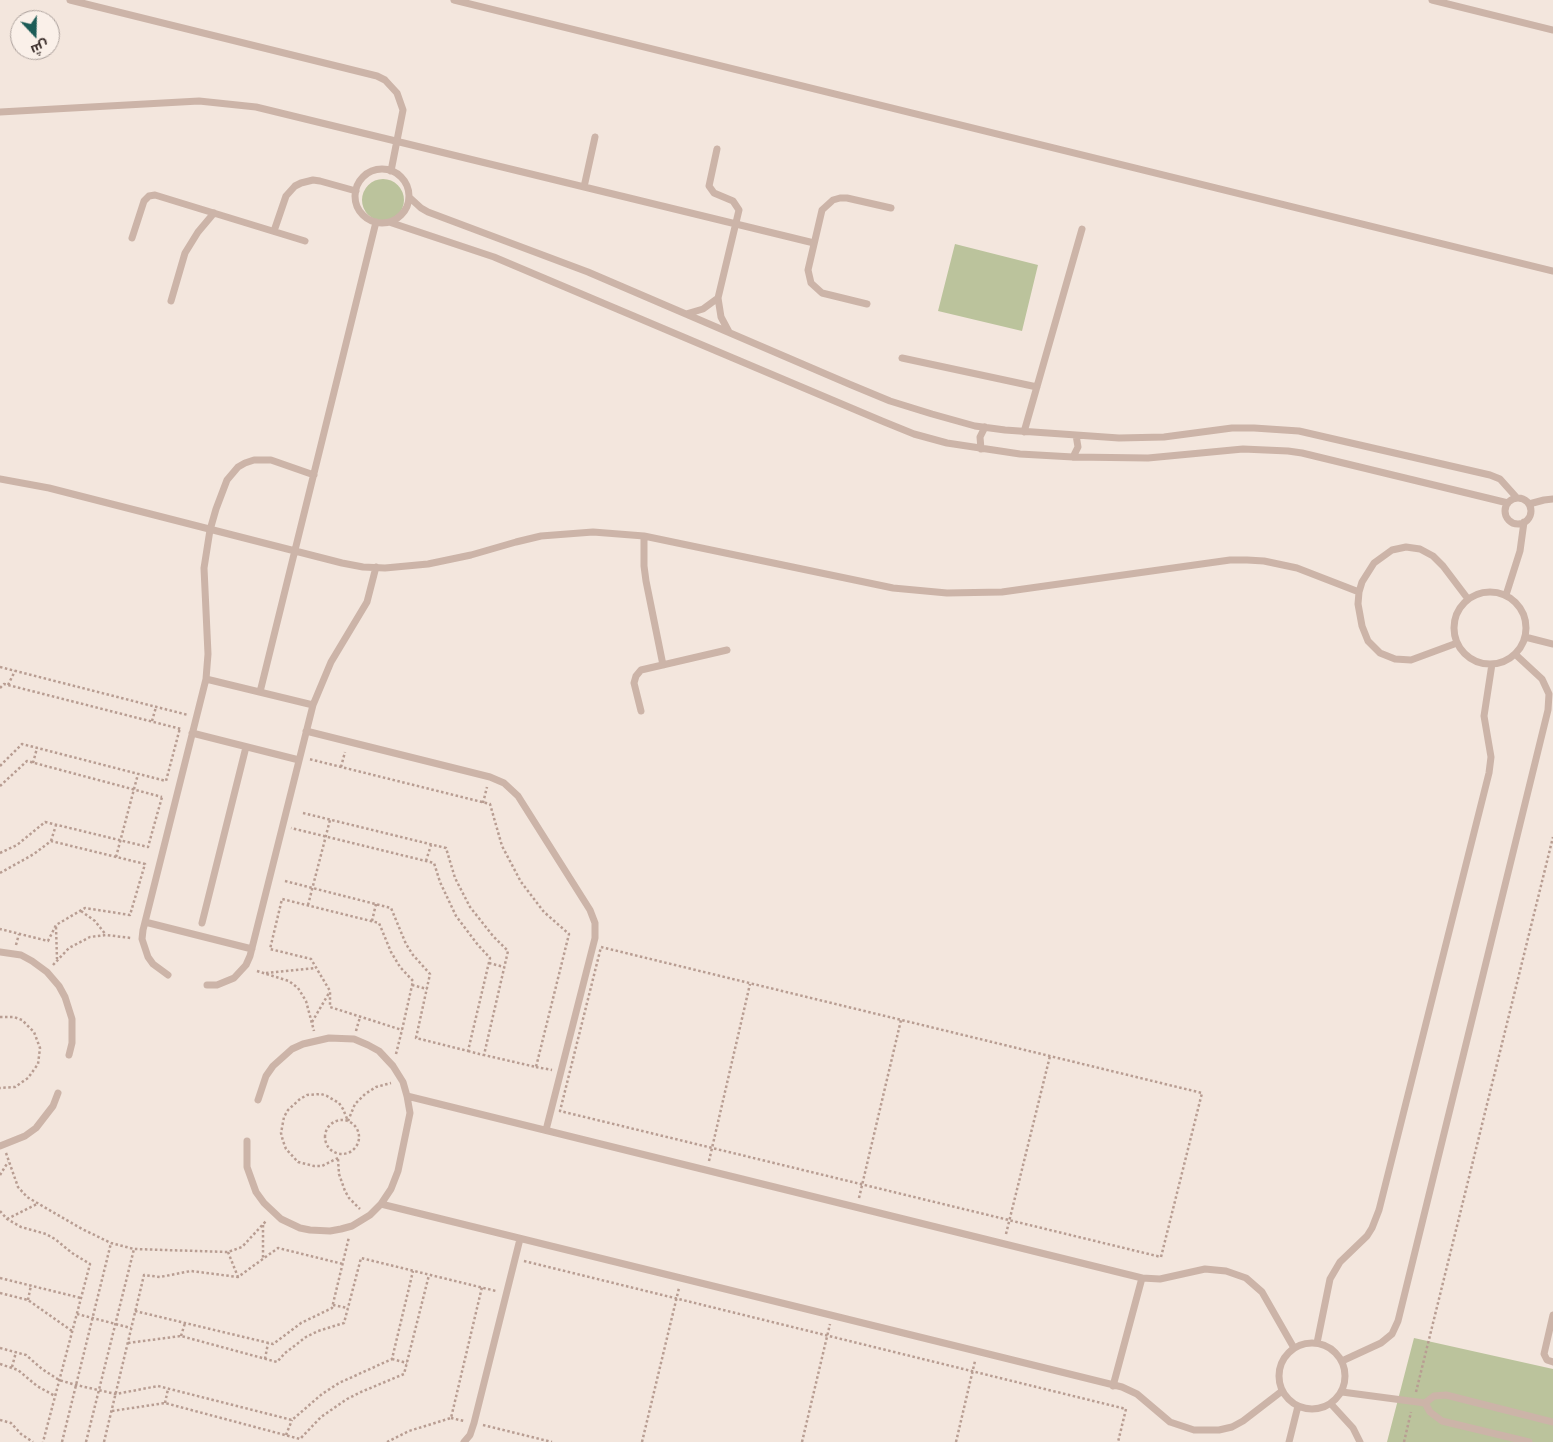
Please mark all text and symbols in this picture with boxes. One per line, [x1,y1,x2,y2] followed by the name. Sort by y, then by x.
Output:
[10,10,60,60] north arrow
[29,37,52,60] text: ش

